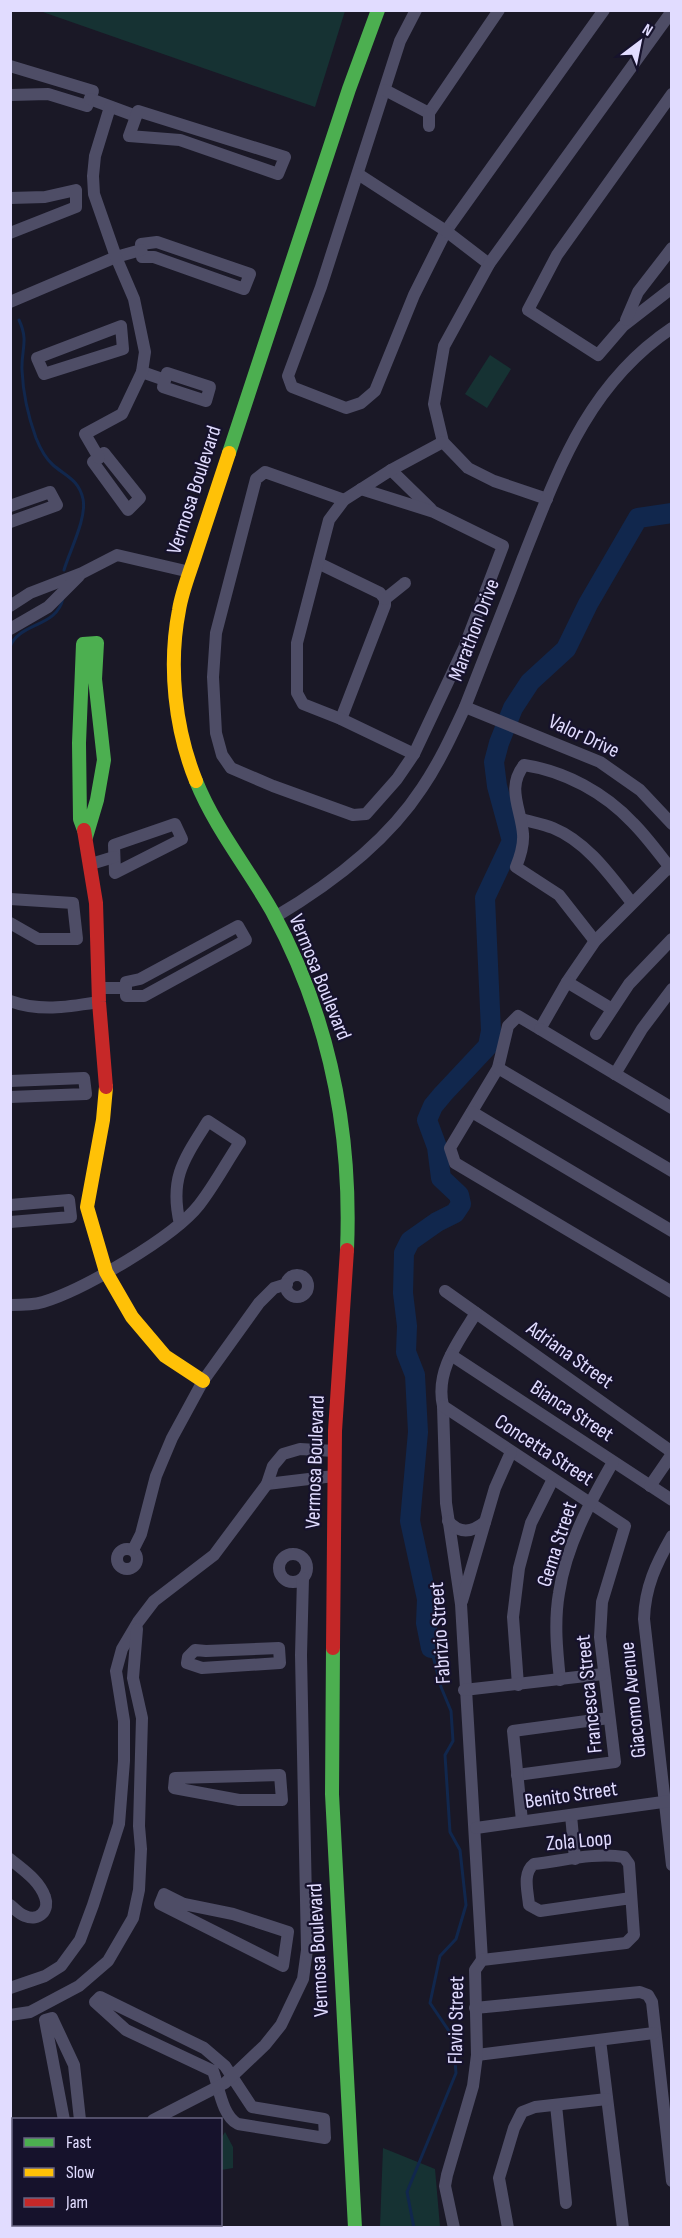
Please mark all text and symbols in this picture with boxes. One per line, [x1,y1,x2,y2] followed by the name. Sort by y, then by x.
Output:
[610,12,670,72] north arrow
[638,20,656,41] text: N
[161,423,227,557] street label: Vermosa Boulevard
[443,575,505,685] street label: Marathon Drive
[544,709,624,763] street label: Valor Drive
[283,910,357,1044] street label: Vermosa Boulevard
[521,1315,618,1394] street label: Adriana Street
[526,1375,618,1447] street label: Bianca Street
[300,1395,330,1529] street label: Vermosa Boulevard
[490,1409,598,1491] street label: Concetta Street
[531,1498,583,1590] street label: Gema Street
[424,1581,456,1685] street label: Fabrizio Street
[570,1634,608,1754] street label: Francesca Street
[614,1641,652,1759] street label: Giacomo Avenue
[523,1776,619,1814] street label: Benito Street
[545,1826,613,1856] street label: Zola Loop
[302,1883,334,2017] street label: Vermosa Boulevard
[443,1976,469,2064] street label: Flavio Street
[12,2118,222,2226] legend
[66,2132,92,2153] text: Fast
[66,2162,95,2183] text: Slow
[65,2192,88,2213] text: Jam

